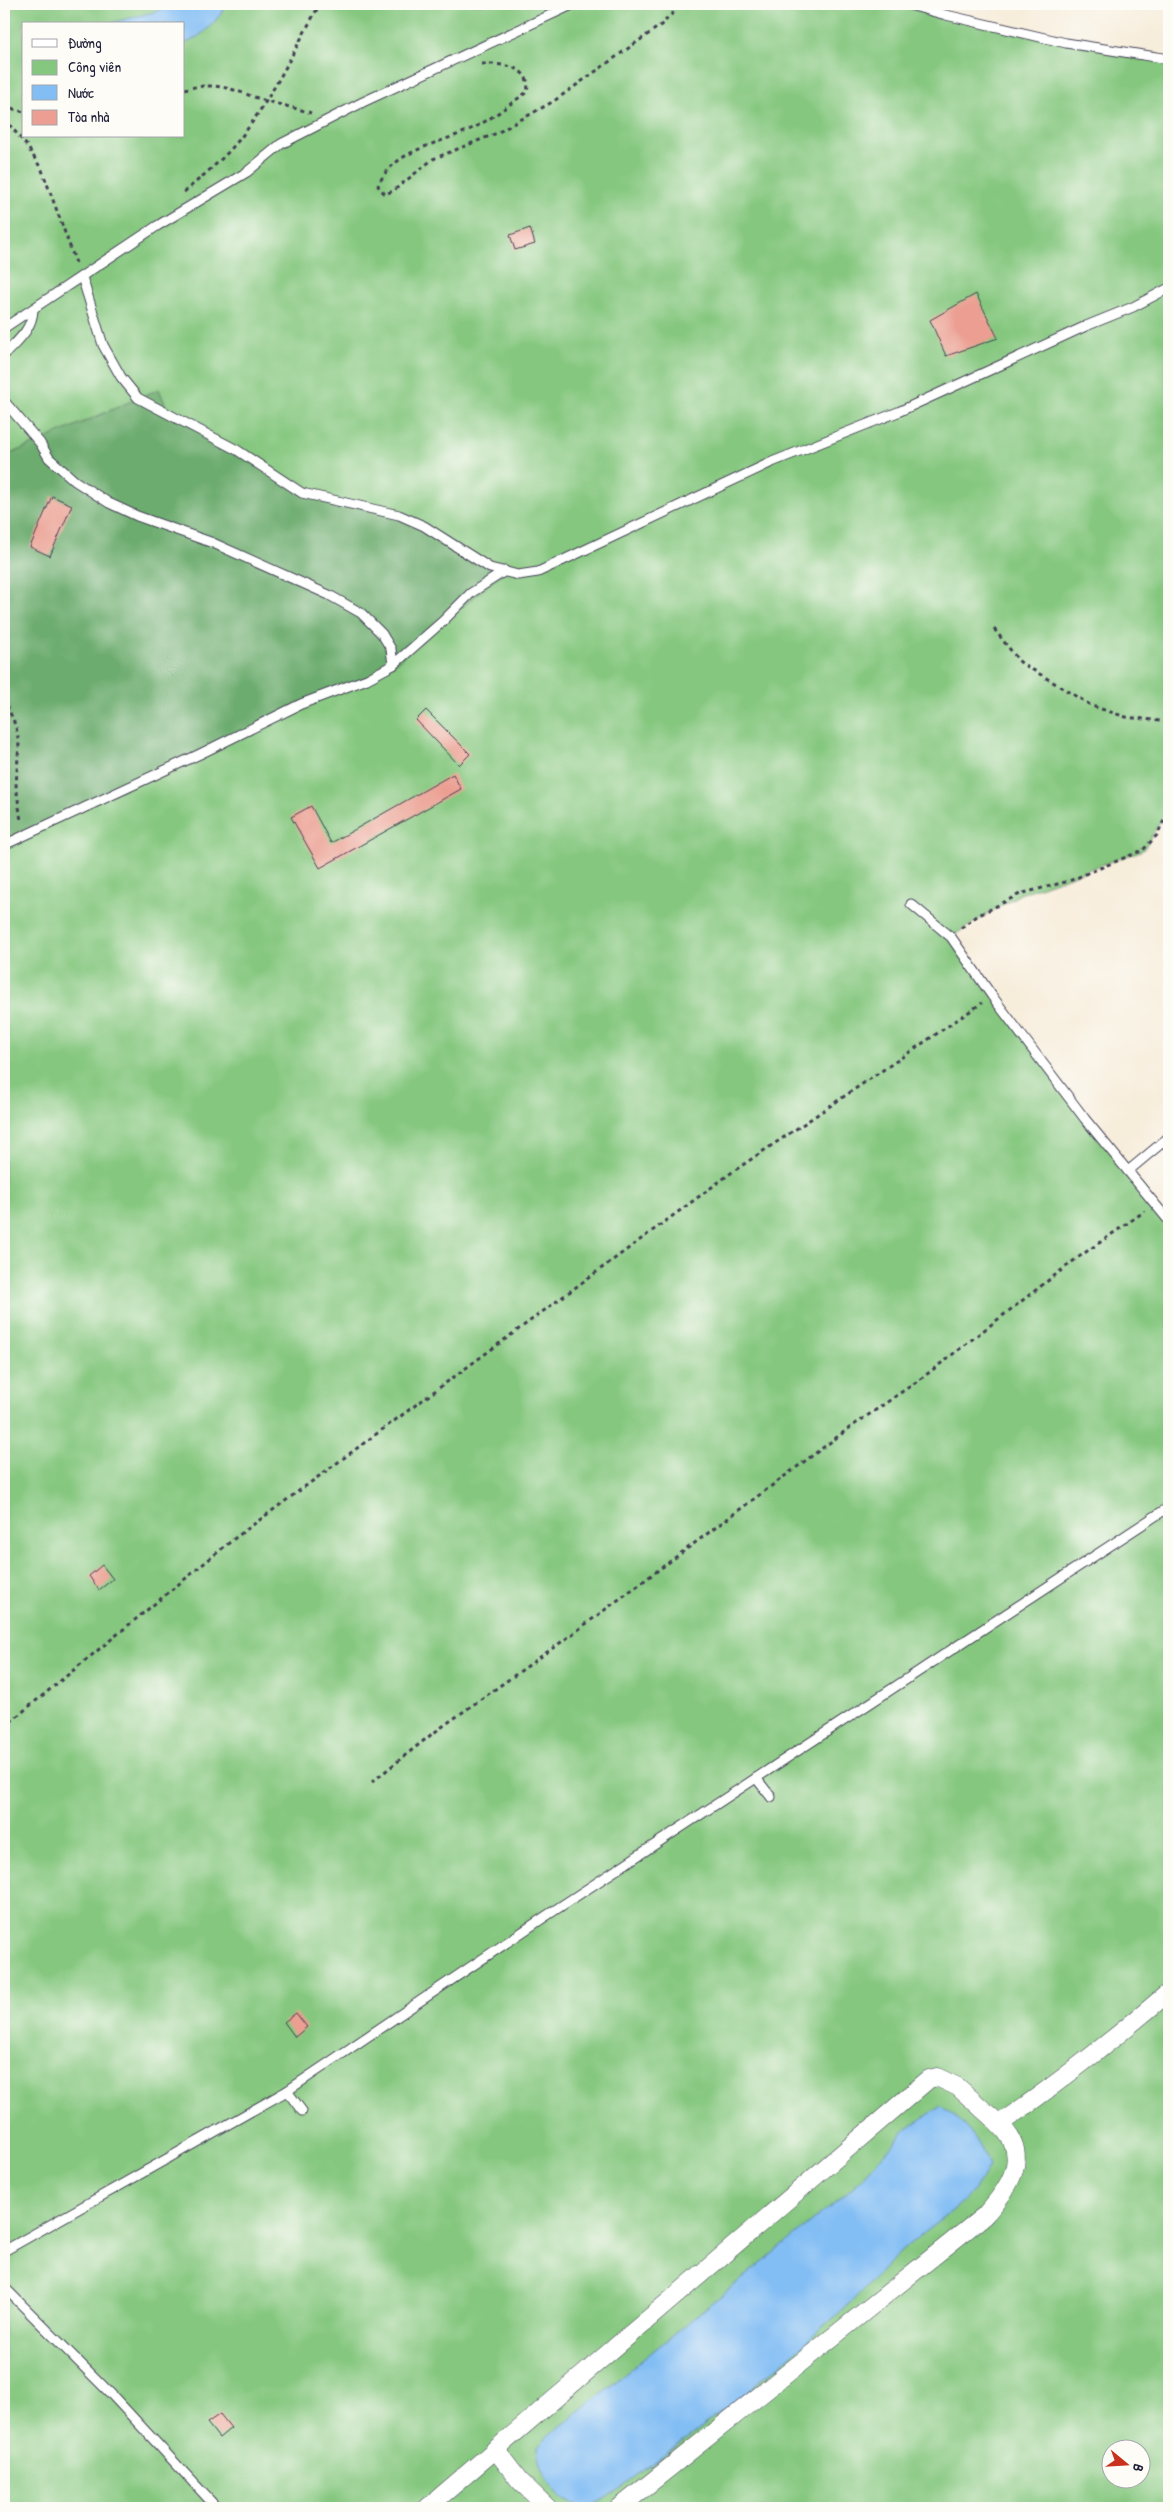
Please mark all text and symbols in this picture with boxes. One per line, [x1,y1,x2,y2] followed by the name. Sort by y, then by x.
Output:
[22,22,185,138] legend
[68,32,102,53] text: Đường
[68,56,122,77] text: Công viên
[68,82,94,103] text: Nước
[68,106,109,127] text: Tòa nhà
[1100,2440,1150,2490] north arrow
[1129,2462,1149,2474] text: B

